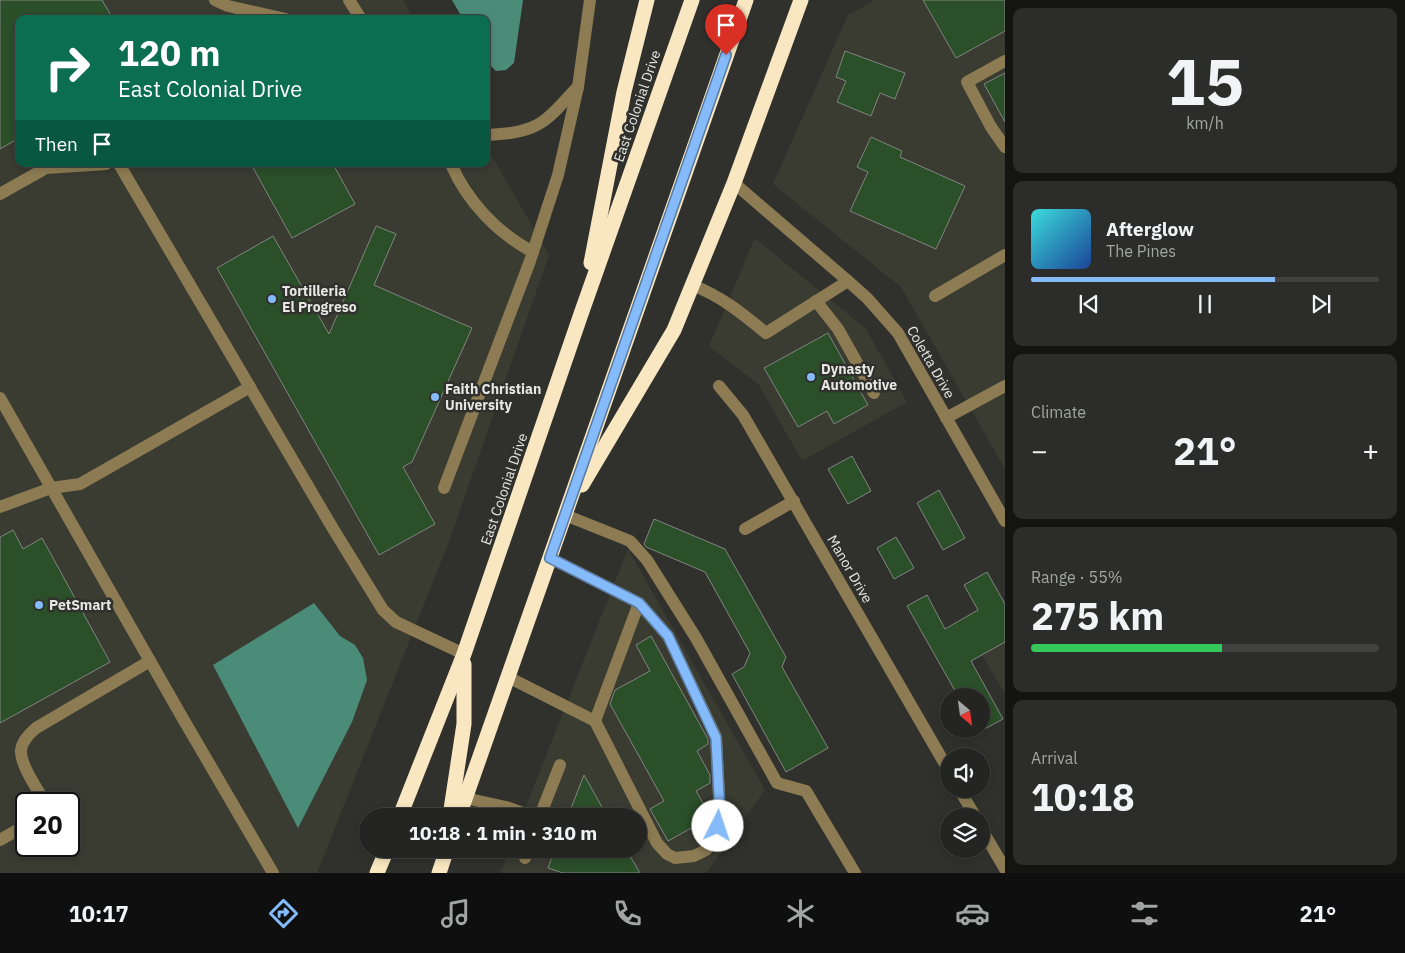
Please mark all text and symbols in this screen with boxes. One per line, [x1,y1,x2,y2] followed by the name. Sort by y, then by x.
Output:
[705,4,747,55] pin
[712,11,740,39] icon: arrive
[118,30,221,76] text: 120 m
[35,35,100,100] icon: right
[1166,38,1244,123] text: 15
[609,47,665,164] street label: East Colonial Drive
[118,74,302,103] text: East Colonial Drive
[1186,113,1224,133] text: km/h
[88,130,116,158] icon: arrive
[35,132,78,156] text: Then
[1106,217,1194,241] text: Afterglow
[1106,241,1176,261] text: The Pines
[282,282,357,316] place label: Tortilleria El Progreso
[1075,290,1103,318] icon: previous
[1191,290,1219,318] icon: pause
[1307,290,1335,318] icon: next
[266,293,278,305] marker: Tortilleria El Progreso
[903,322,959,402] street label: Coletta Drive
[821,360,897,394] place label: Dynasty Automotive
[805,371,817,383] marker: Dynasty Automotive
[445,380,541,414] place label: Faith Christian University
[429,391,441,403] marker: Faith Christian University
[1031,402,1086,422] text: Climate
[1173,426,1237,475] text: 21°
[476,430,532,547] street label: East Colonial Drive
[1031,432,1048,469] text: −
[1362,432,1379,469] text: +
[823,532,877,606] street label: Manor Drive
[1031,567,1123,587] text: Range · 55%
[1031,591,1164,640] text: 275 km
[49,596,111,614] place label: PetSmart
[33,599,45,611] marker: PetSmart
[940,688,990,738] north arrow
[940,688,990,858] map controls
[940,748,990,798] button: sound
[1031,748,1078,768] text: Arrival
[1031,772,1135,821] text: 10:18
[15,792,80,857] speed limit sign: 20
[691,799,743,851] position arrow
[940,808,990,858] button: layers
[409,821,597,845] text: 10:18 · 1 min · 310 m
[266,896,301,931] icon: directions
[438,896,473,931] icon: music
[610,896,645,931] icon: phone
[783,896,818,931] icon: climate
[955,896,990,931] icon: car
[1127,896,1162,931] icon: filters
[69,899,129,928] text: 10:17
[1300,899,1336,928] text: 21°

